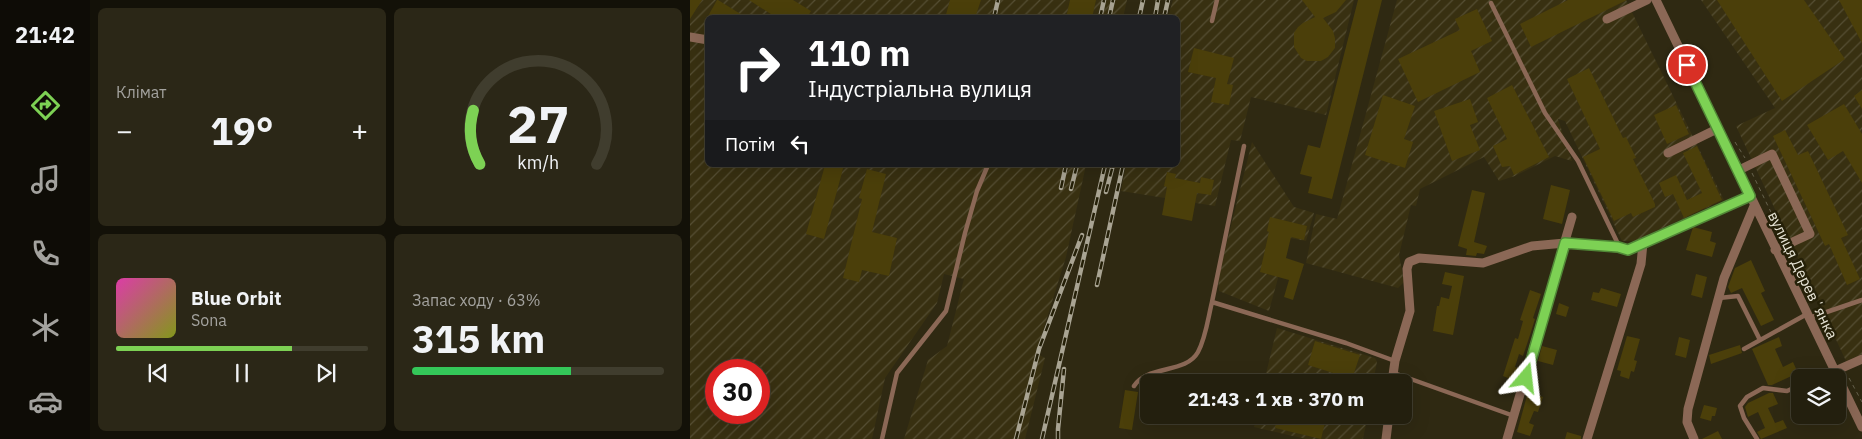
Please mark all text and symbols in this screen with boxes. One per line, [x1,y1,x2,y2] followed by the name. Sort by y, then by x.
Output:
[15,20,75,49] text: 21:42
[808,30,911,76] text: 110 m
[725,35,790,100] icon: right
[1666,44,1708,86] pin
[1673,51,1701,79] icon: arrive
[808,74,1032,103] text: Індустріальна вулиця
[116,82,167,102] text: Клімат
[28,88,63,123] icon: directions
[507,90,569,157] text: 27
[210,106,274,155] text: 19°
[116,112,133,149] text: −
[351,112,368,149] text: +
[786,130,814,158] icon: left
[725,132,776,156] text: Потім
[517,151,559,174] text: km/h
[28,162,63,197] icon: music
[1764,208,1842,342] street label: вулиця Деревʼянка
[28,236,63,271] icon: phone
[191,286,281,310] text: Blue Orbit
[412,290,541,310] text: Запас ходу · 63%
[28,310,63,345] icon: climate
[191,310,227,330] text: Sona
[412,314,545,363] text: 315 km
[1499,351,1551,403] position arrow
[144,359,172,387] icon: previous
[228,359,256,387] icon: pause
[312,359,340,387] icon: next
[705,359,770,424] speed limit sign: 30
[1791,369,1846,424] map controls
[1791,369,1846,424] button: layers
[28,384,63,419] icon: car
[1188,387,1364,411] text: 21:43 · 1 хв · 370 m

